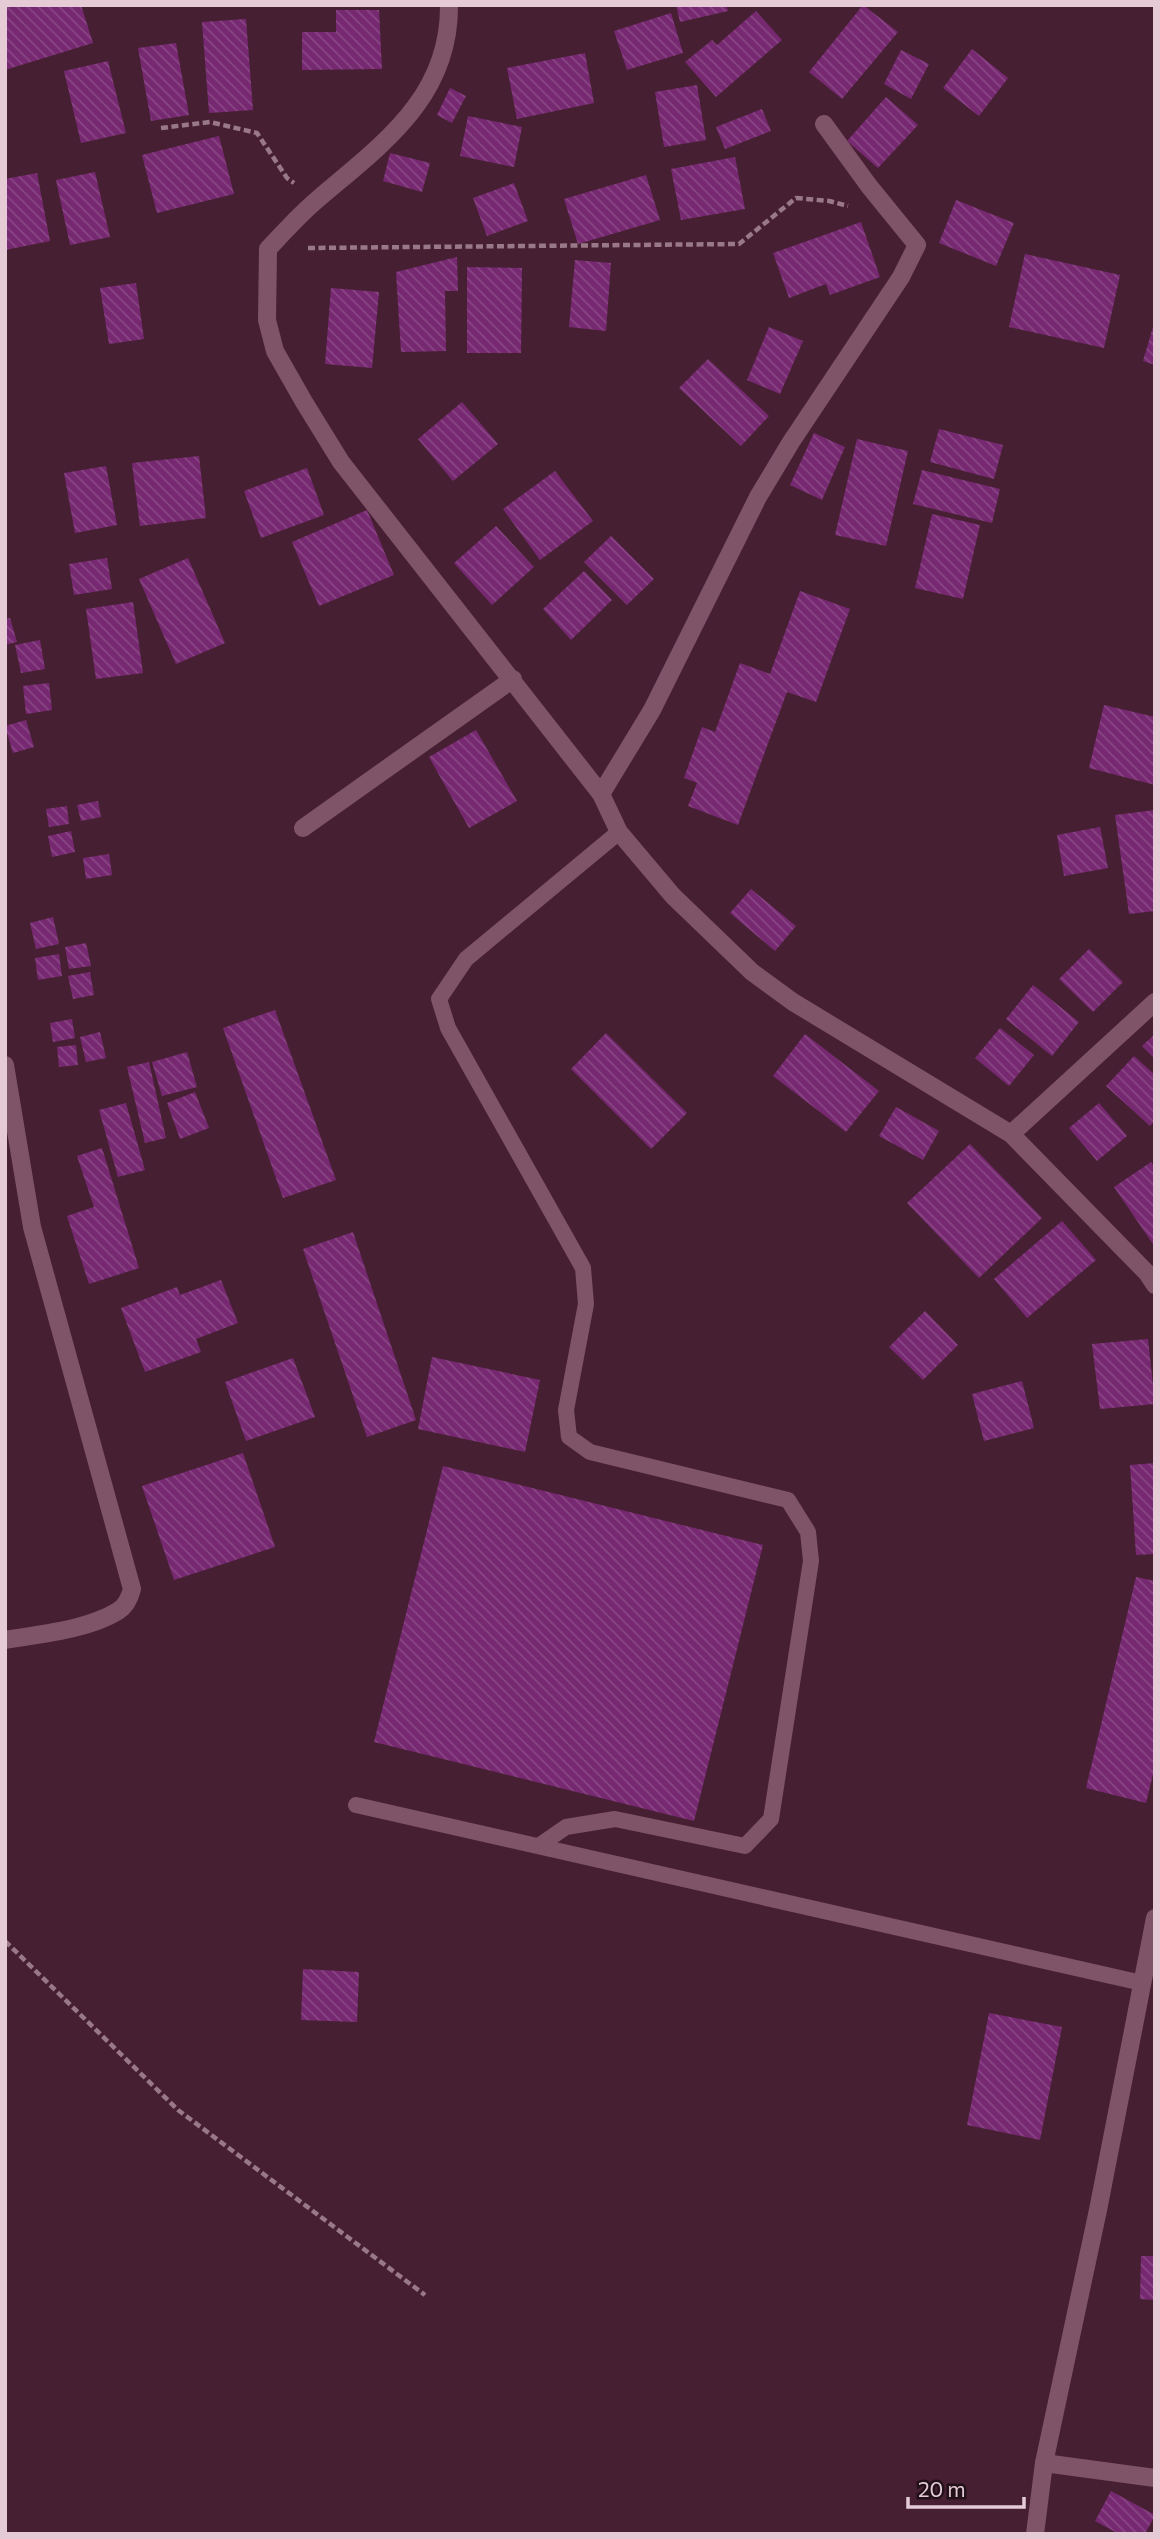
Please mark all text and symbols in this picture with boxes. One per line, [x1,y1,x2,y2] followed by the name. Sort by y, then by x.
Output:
[908,2466,1024,2510] scale bar
[918,2476,966,2501] text: 20 m

